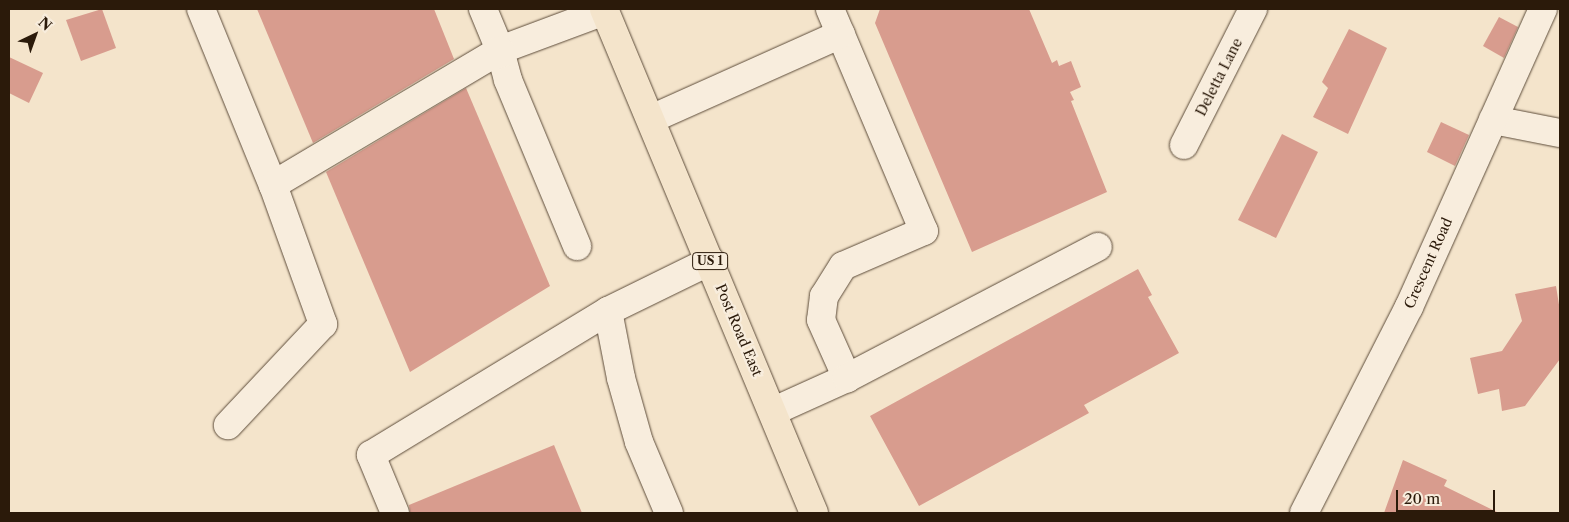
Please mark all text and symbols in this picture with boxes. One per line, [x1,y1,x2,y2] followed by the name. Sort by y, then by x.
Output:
[10,10,60,60] north arrow
[34,13,56,35] text: N
[1192,35,1246,119] street label: Deletta Lane
[1400,215,1456,311] street label: Crescent Road
[691,252,729,270] road number: US 1
[712,281,766,379] street label: Post Road East
[1399,480,1498,512] scale bar
[1404,489,1440,508] text: 20 m

